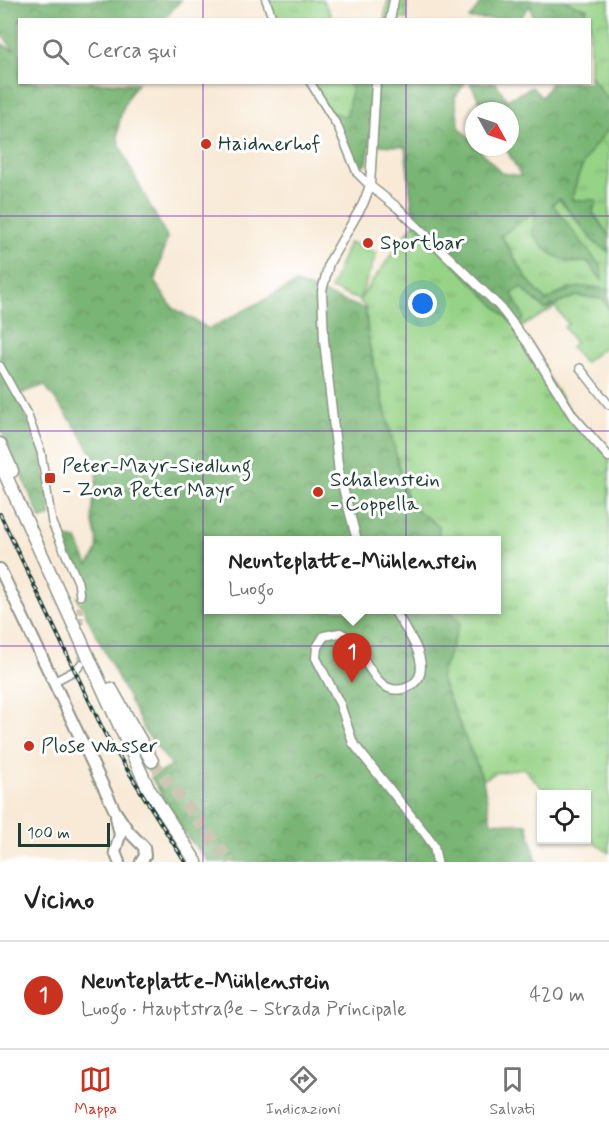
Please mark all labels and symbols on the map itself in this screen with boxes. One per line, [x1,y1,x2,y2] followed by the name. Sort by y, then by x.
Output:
[465,102,519,156] north arrow
[218,130,321,158] place label: Haidnerhof
[199,137,213,151] marker: Haidnerhof
[380,229,465,257] place label: Sportbar
[361,236,375,250] marker: Sportbar
[408,289,437,318] your location
[62,452,251,504] place label: Peter-Mayr-Siedlung - Zona Peter Mayr
[330,466,440,518] place label: Schalenstein - Coppella
[43,471,57,485] marker: Peter-Mayr-Siedlung - Zona Peter Mayr
[311,485,325,499] marker: Schalenstein - Coppella
[332,634,372,683] pin: 1
[41,732,158,760] place label: Plose Wasser
[22,739,36,753] marker: Plose Wasser
[18,820,110,848] scale bar

